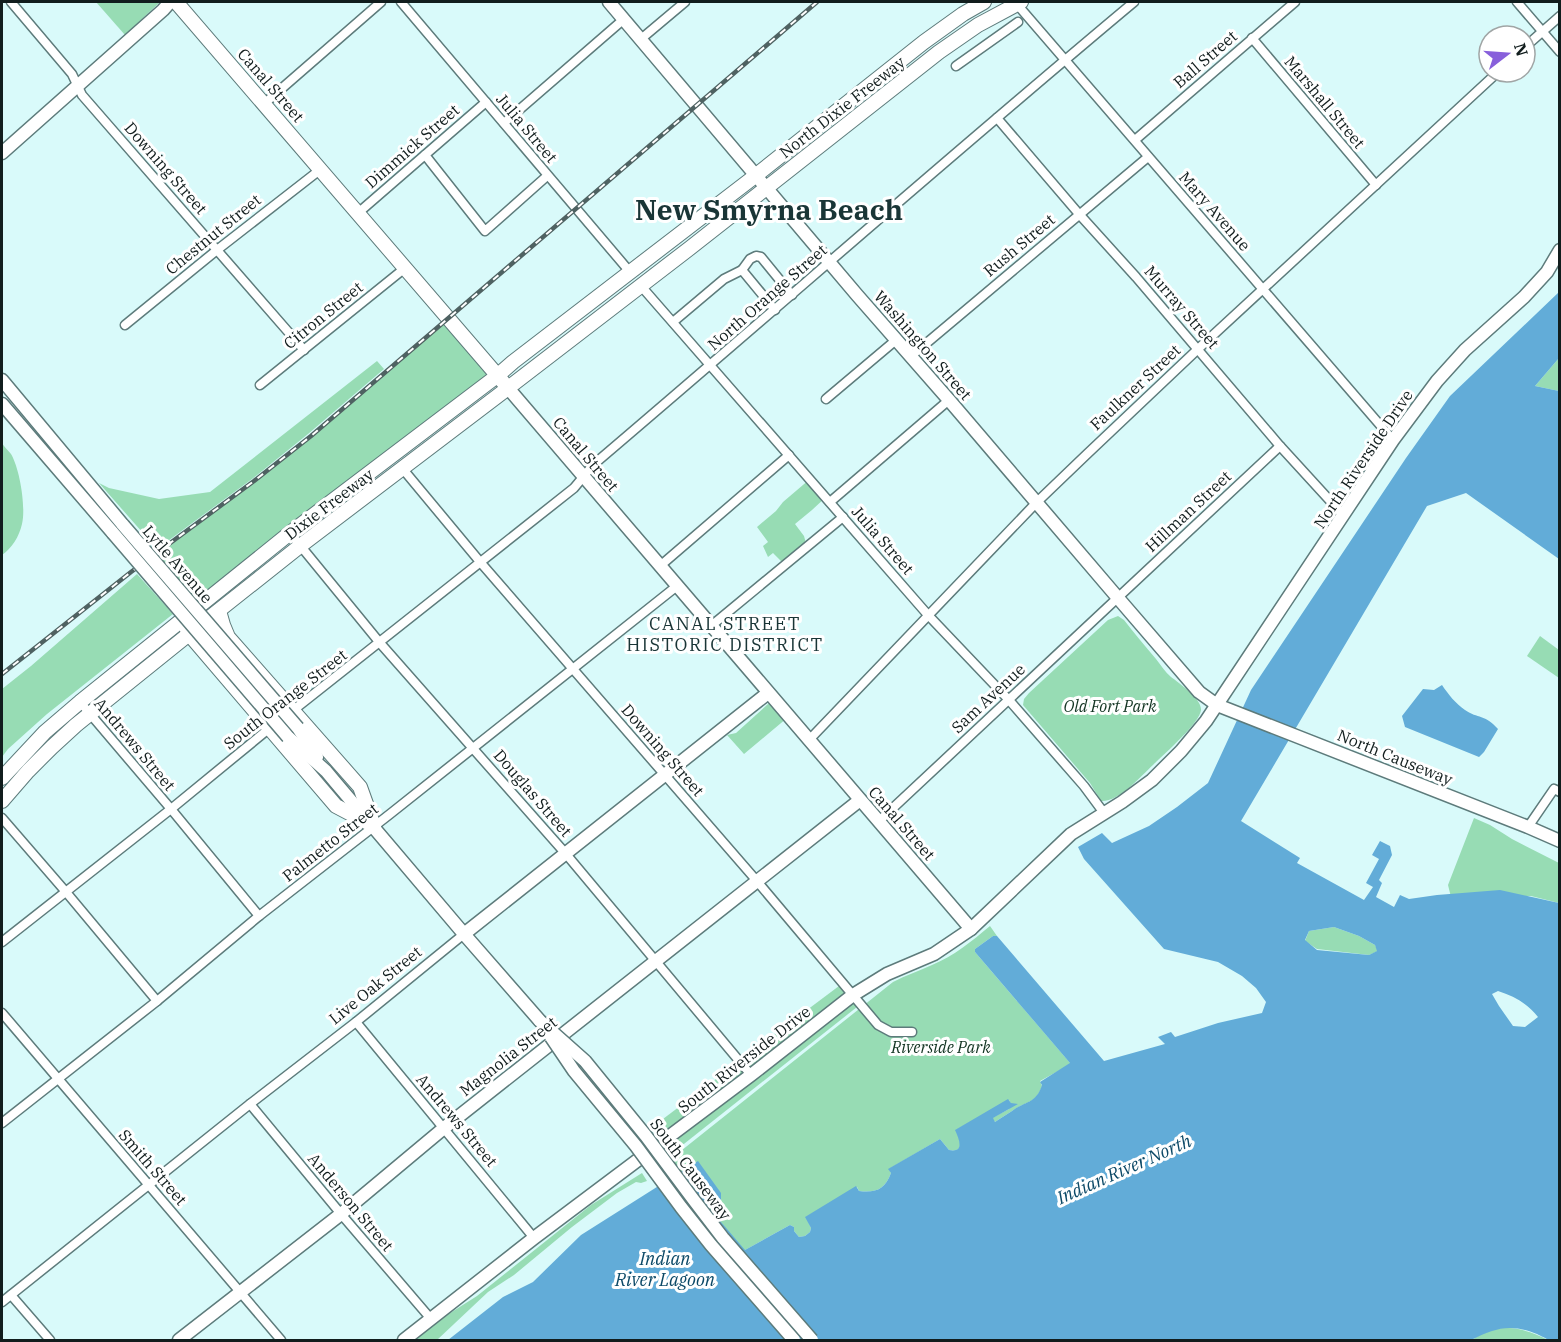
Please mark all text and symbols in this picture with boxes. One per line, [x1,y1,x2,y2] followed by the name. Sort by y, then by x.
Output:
[1477,24,1537,84] north arrow
[1169,26,1241,92] street label: Ball Street
[1510,41,1533,59] text: N
[233,44,309,126] street label: Canal Street
[775,51,909,162] street label: North Dixie Freeway
[1281,52,1370,153] street label: Marshall Street
[492,89,562,167] street label: Julia Street
[361,99,463,192] street label: Dimmick Street
[121,118,212,218] street label: Downing Street
[1175,167,1255,255] street label: Mary Avenue
[161,189,265,279] street label: Chestnut Street
[635,191,903,228] district label: New Smyrna Beach
[979,209,1059,281] street label: Rush Street
[703,240,831,354] street label: North Orange Street
[1140,261,1224,353] street label: Murray Street
[279,277,367,353] street label: Citron Street
[870,286,976,404] street label: Washington Street
[1086,340,1185,434] street label: Faulkner Street
[1309,386,1417,532] street label: North Riverside Drive
[549,413,623,496] street label: Canal Street
[281,464,378,544] street label: Dixie Freeway
[1141,466,1235,556] street label: Hillman Street
[848,502,918,579] street label: Julia Street
[139,521,217,607] street label: Lytle Avenue
[626,612,824,656] district label: CANAL STREET HISTORIC DISTRICT
[219,644,351,753] street label: South Orange Street
[947,659,1029,737] street label: Sam Avenue
[90,693,180,795] street label: Andrews Street
[1063,696,1157,716] park label: Old Fort Park
[618,700,709,800] street label: Downing Street
[1334,725,1456,789] street label: North Causeway
[490,745,577,841] street label: Douglas Street
[864,782,940,864] street label: Canal Street
[278,798,382,886] street label: Palmetto Street
[325,941,426,1028] street label: Live Oak Street
[674,1001,814,1117] street label: South Riverside Drive
[455,1012,561,1100] street label: Magnolia Street
[890,1037,991,1057] park label: Riverside Park
[412,1069,502,1171] street label: Andrews Street
[646,1114,736,1224] street label: South Causeway
[115,1125,192,1209] street label: Smith Street
[1052,1129,1195,1209] water label: Indian River North
[304,1149,398,1256] street label: Anderson Street
[614,1247,716,1291] water label: Indian River Lagoon

